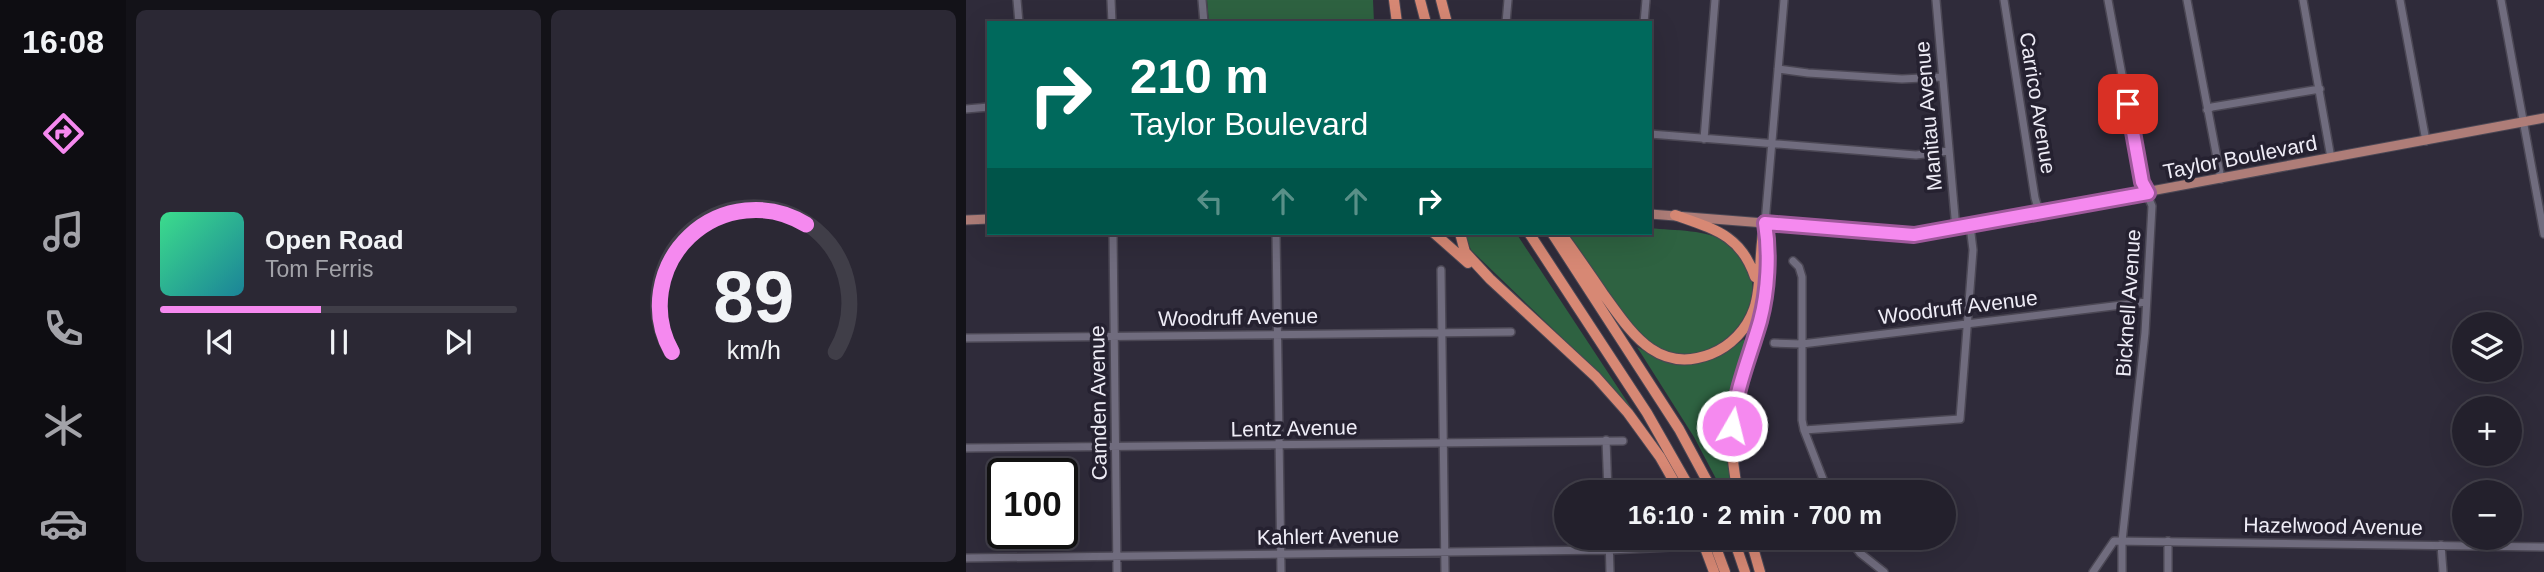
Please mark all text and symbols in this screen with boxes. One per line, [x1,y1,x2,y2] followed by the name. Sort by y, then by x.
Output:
[22,24,104,60] text: 16:08
[2015,30,2061,176] street label: Carrico Avenue
[1910,40,1946,192] street label: Manitau Avenue
[1015,49,1106,140] icon: right
[1130,49,1269,103] text: 210 m
[2098,74,2158,134] pin
[2109,85,2147,123] icon: arrive
[1130,106,1368,142] text: Taylor Boulevard
[39,109,88,158] icon: directions
[2161,131,2319,183] street label: Taylor Boulevard
[1191,182,1229,220] icon: left
[1264,182,1302,220] icon: ahead
[1337,182,1375,220] icon: ahead
[1410,182,1448,220] icon: right
[39,207,88,256] icon: music
[265,225,404,255] text: Open Road
[2111,228,2145,378] street label: Bicknell Avenue
[265,256,374,282] text: Tom Ferris
[713,256,794,337] text: 89
[1877,286,2039,328] street label: Woodruff Avenue
[39,304,88,353] icon: phone
[1158,304,1318,330] street label: Woodruff Avenue
[2452,312,2522,550] map controls
[2452,312,2522,382] button: layers
[201,323,239,361] icon: previous
[320,323,358,361] icon: pause
[439,323,477,361] icon: next
[1085,325,1111,481] street label: Camden Avenue
[726,336,781,364] text: km/h
[1695,389,1769,463] position arrow
[2452,396,2522,466] button: +
[39,401,88,450] icon: climate
[1230,415,1358,441] street label: Lentz Avenue
[987,458,1078,549] speed limit sign: 100
[2452,480,2522,550] button: −
[39,499,88,548] icon: car
[1628,500,1882,530] text: 16:10 · 2 min · 700 m
[2243,513,2423,539] street label: Hazelwood Avenue
[1257,523,1399,549] street label: Kahlert Avenue

